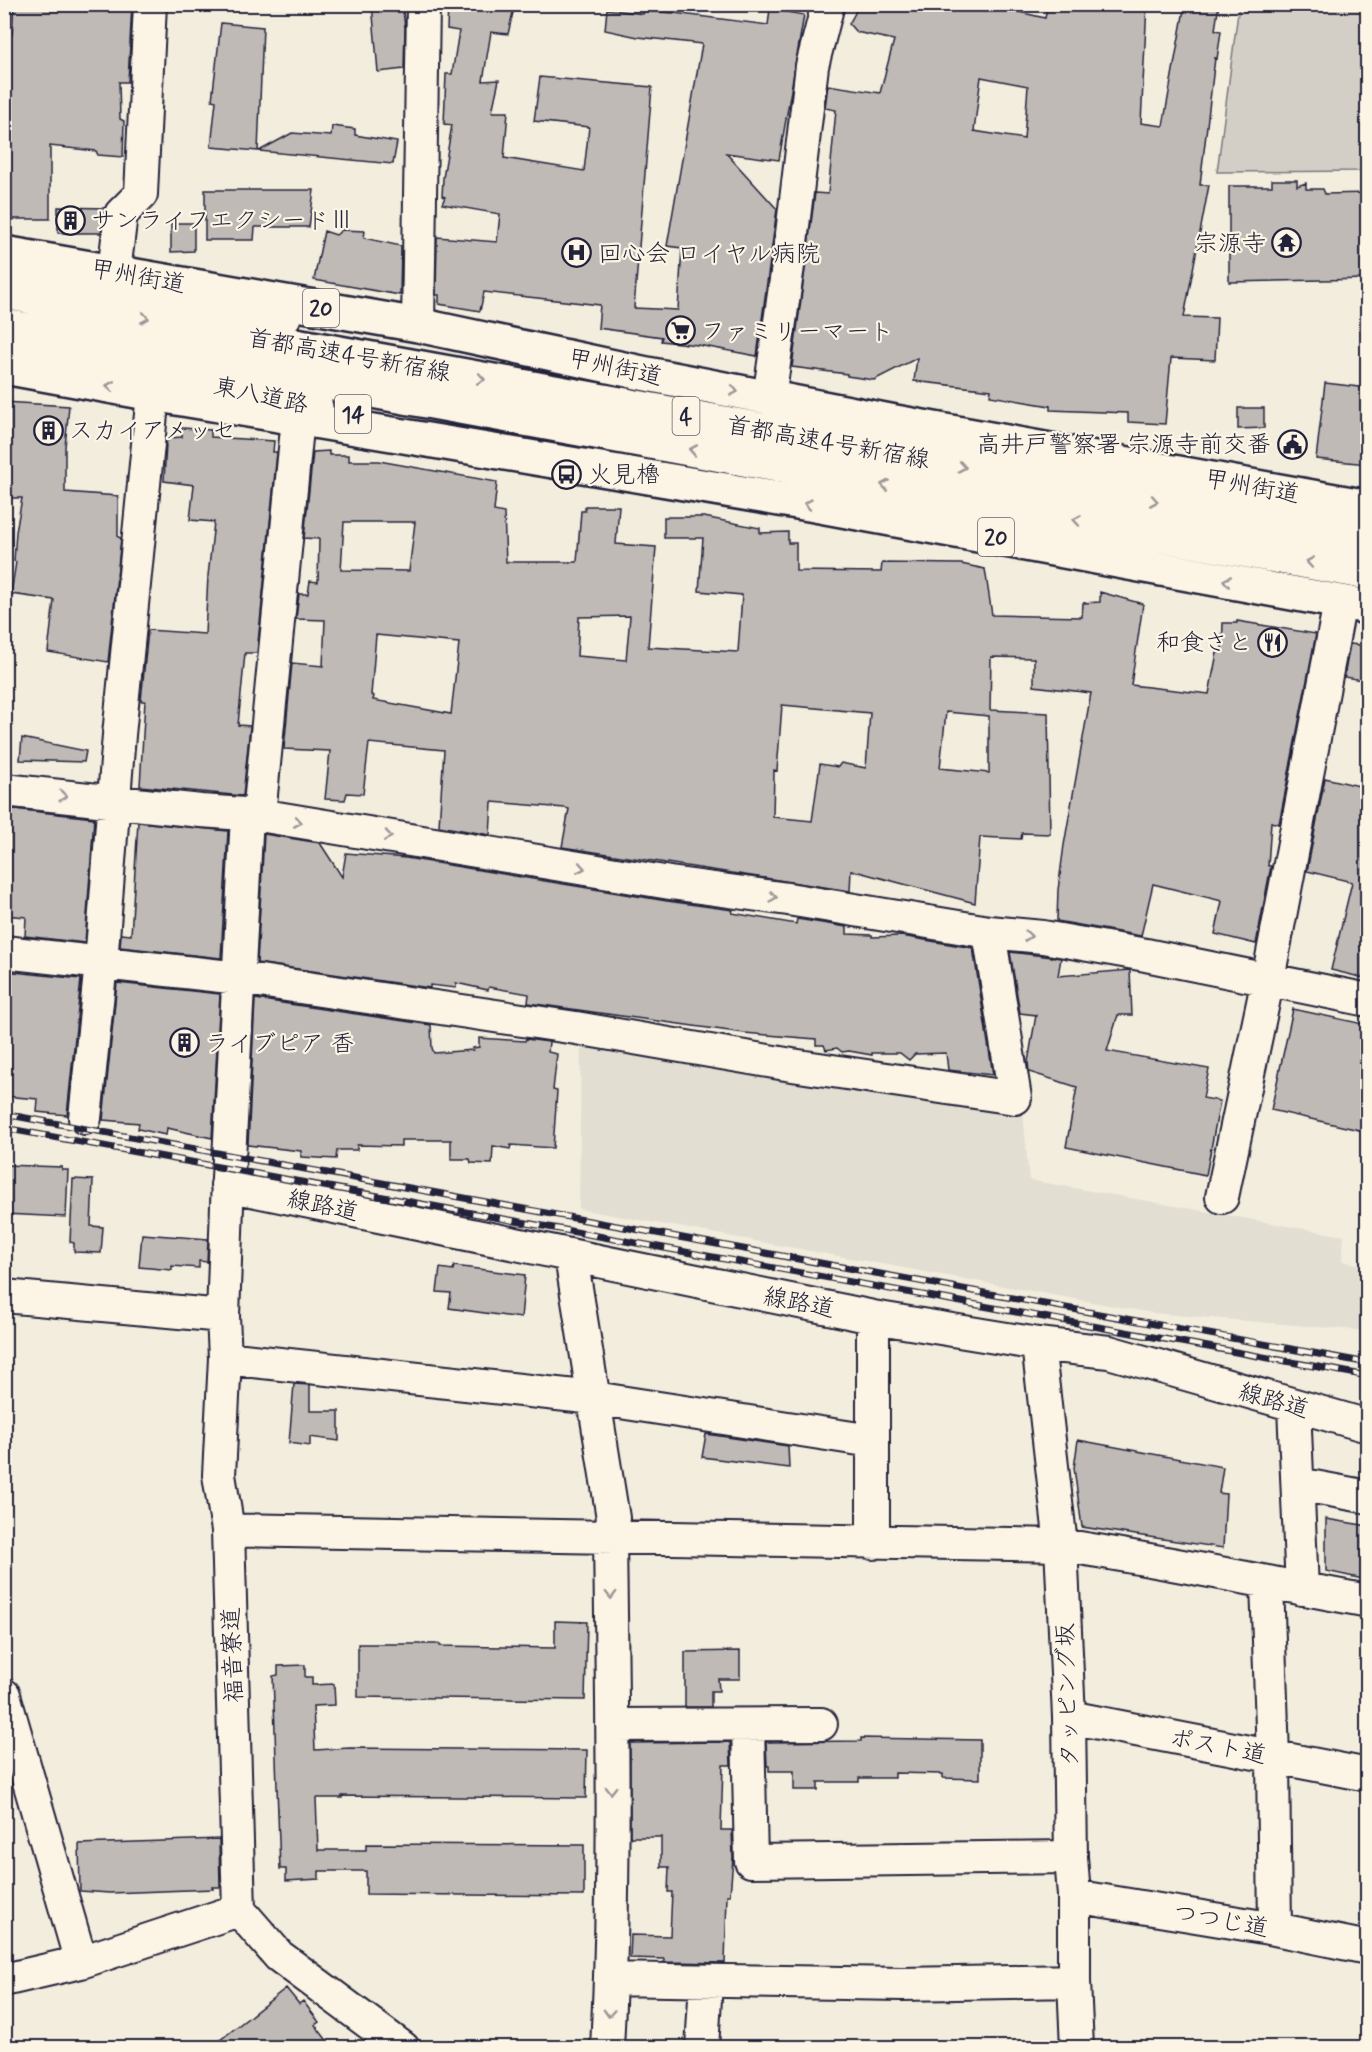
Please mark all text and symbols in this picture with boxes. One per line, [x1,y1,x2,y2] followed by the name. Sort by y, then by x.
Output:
[54,204,86,236] building icon: サンライフエクシードⅢ
[91,206,354,237] place label: サンライフエクシードⅢ
[1271,227,1303,259] temple icon: 宗源寺
[1194,229,1266,260] place label: 宗源寺
[561,237,593,269] hospital icon: 回心会 ロイヤル病院
[598,239,820,270] place label: 回心会 ロイヤル病院
[88,254,188,301] street label: 甲州街道
[303,289,339,327] road number: 20
[139,311,149,324] one-way arrow
[664,315,696,347] supermarket icon: ファミリーマート
[701,317,893,348] place label: ファミリーマート
[245,323,453,390] street label: 首都高速4号新宿線
[565,343,665,394] street label: 甲州街道
[211,371,311,422] street label: 東八道路
[476,372,486,385] one-way arrow
[105,380,115,393] one-way arrow
[729,384,739,397] one-way arrow
[335,395,371,433] road number: 14
[672,397,700,435] road number: 4
[724,410,932,477] street label: 首都高速4号新宿線
[32,414,64,446] building icon: スカイアメッセ
[69,416,236,447] place label: スカイアメッセ
[1276,428,1308,460] public building icon: 高井戸警察署 宗源寺前交番
[977,430,1271,461] place label: 高井戸警察署 宗源寺前交番
[688,444,698,457] one-way arrow
[551,458,583,490] bus stop icon: 火見櫓
[588,460,660,491] place label: 火見櫓
[958,460,967,472] one-way arrow
[1202,464,1302,511] street label: 甲州街道
[880,479,890,492] one-way arrow
[1149,495,1159,507] one-way arrow
[804,498,813,510] one-way arrow
[1072,514,1082,527] one-way arrow
[978,518,1014,556] road number: 20
[1305,557,1315,569] one-way arrow
[1223,575,1233,588] one-way arrow
[1257,626,1289,658] restaurant icon: 和食さと
[1156,628,1252,659] place label: 和食さと
[58,789,67,802] one-way arrow
[293,815,303,827] one-way arrow
[384,830,393,842] one-way arrow
[575,861,585,874] one-way arrow
[769,890,778,902] one-way arrow
[1024,929,1033,942] one-way arrow
[168,1027,200,1059] building icon: ライブピア 香
[205,1029,355,1060] place label: ライブピア 香
[284,1184,361,1229] street label: 線路道
[760,1281,837,1326] street label: 線路道
[1235,1377,1312,1426] street label: 線路道
[604,1590,617,1599] one-way arrow
[216,1606,251,1703] street label: 福音寮道
[1050,1622,1087,1767] street label: タッピング坂
[1167,1723,1269,1772] street label: ポスト道
[605,1785,617,1794] one-way arrow
[1171,1898,1271,1945] street label: つつじ道
[602,2009,615,2018] one-way arrow

